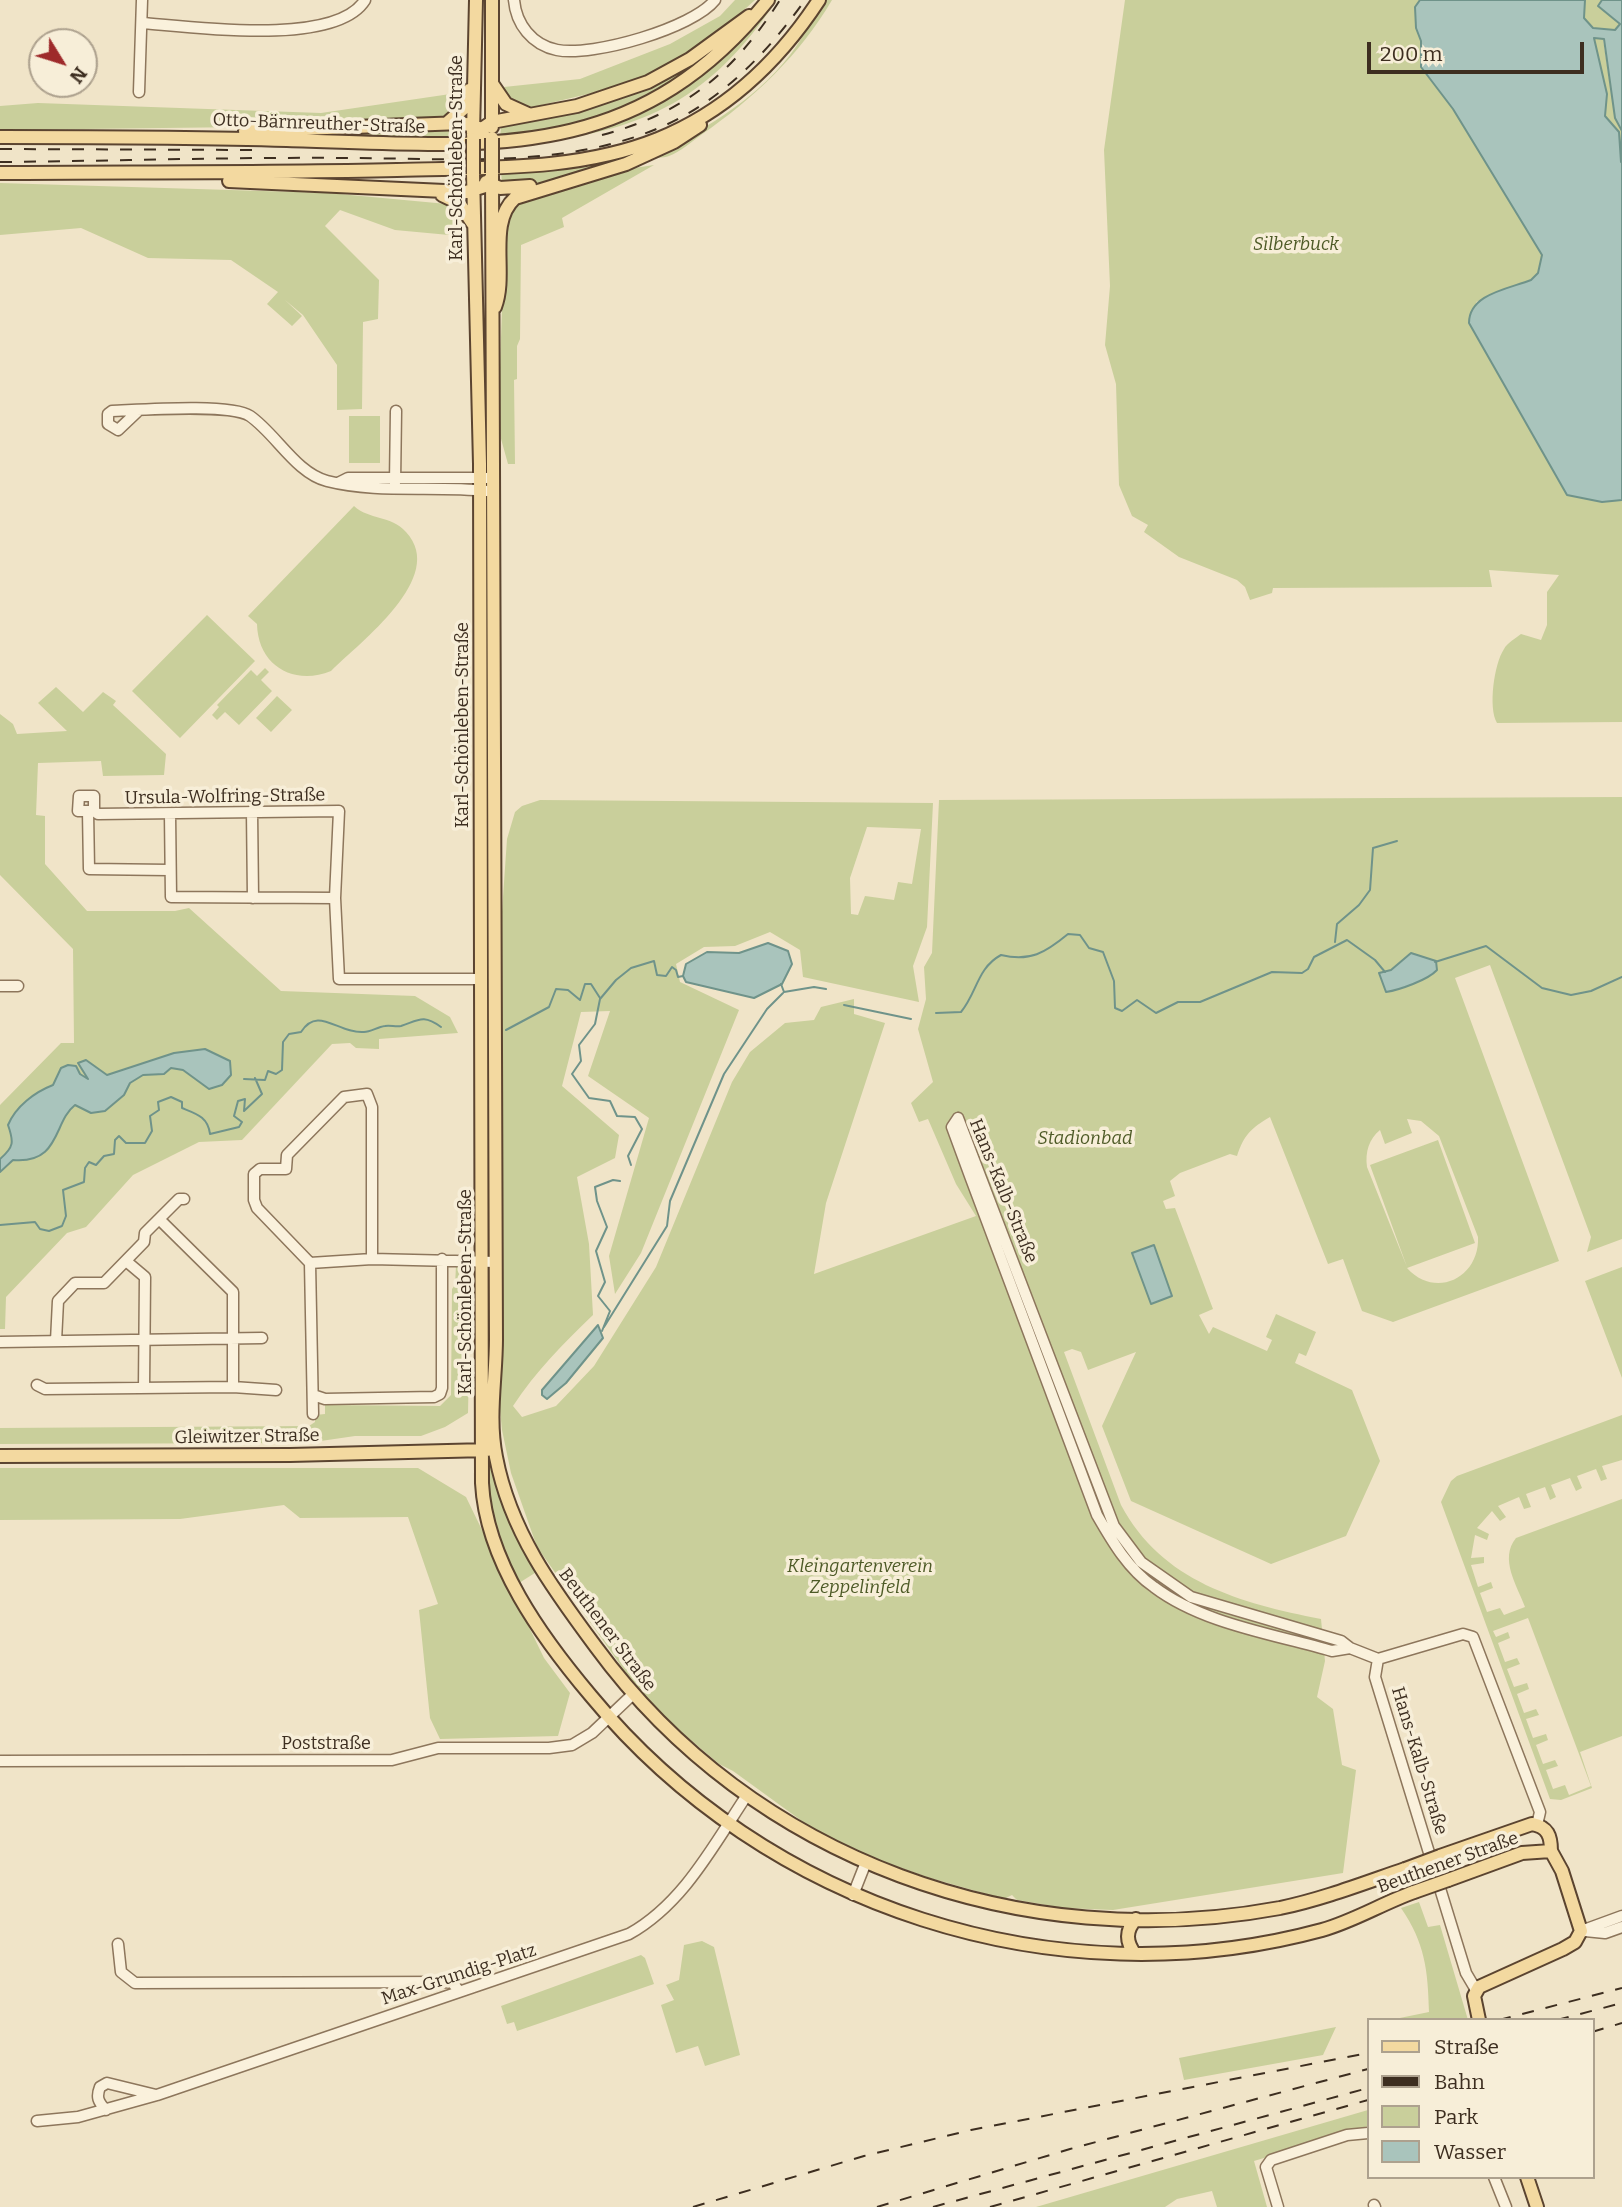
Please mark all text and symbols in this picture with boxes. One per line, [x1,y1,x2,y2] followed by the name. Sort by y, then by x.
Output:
[28,28,98,98] north arrow
[1370,28,1587,72] scale bar
[1380,41,1443,67] text: 200 m
[446,55,468,261] street label: Karl-Schönleben-Straße
[65,62,92,88] text: N
[212,109,426,139] street label: Otto-Bärnreuther-Straße
[1253,234,1339,256] park label: Silberbuck
[452,622,474,828] street label: Karl-Schönleben-Straße
[125,784,325,810] street label: Ursula-Wolfring-Straße
[964,1116,1042,1266] street label: Hans-Kalb-Straße
[1038,1128,1132,1150] park label: Stadionbad
[455,1189,477,1395] street label: Karl-Schönleben-Straße
[174,1425,320,1449] street label: Gleiwitzer Straße
[787,1556,933,1598] park label: Kleingartenverein Zeppelinfeld
[554,1564,660,1696] street label: Beuthener Straße
[1386,1684,1452,1838] street label: Hans-Kalb-Straße
[281,1733,371,1755] street label: Poststraße
[1375,1827,1521,1899] street label: Beuthener Straße
[379,1940,539,2010] street label: Max-Grundig-Platz
[1366,2018,1594,2179] legend
[1434,2034,1499,2060] text: Straße
[1434,2069,1485,2095] text: Bahn
[1434,2104,1478,2130] text: Park
[1434,2139,1506,2165] text: Wasser

